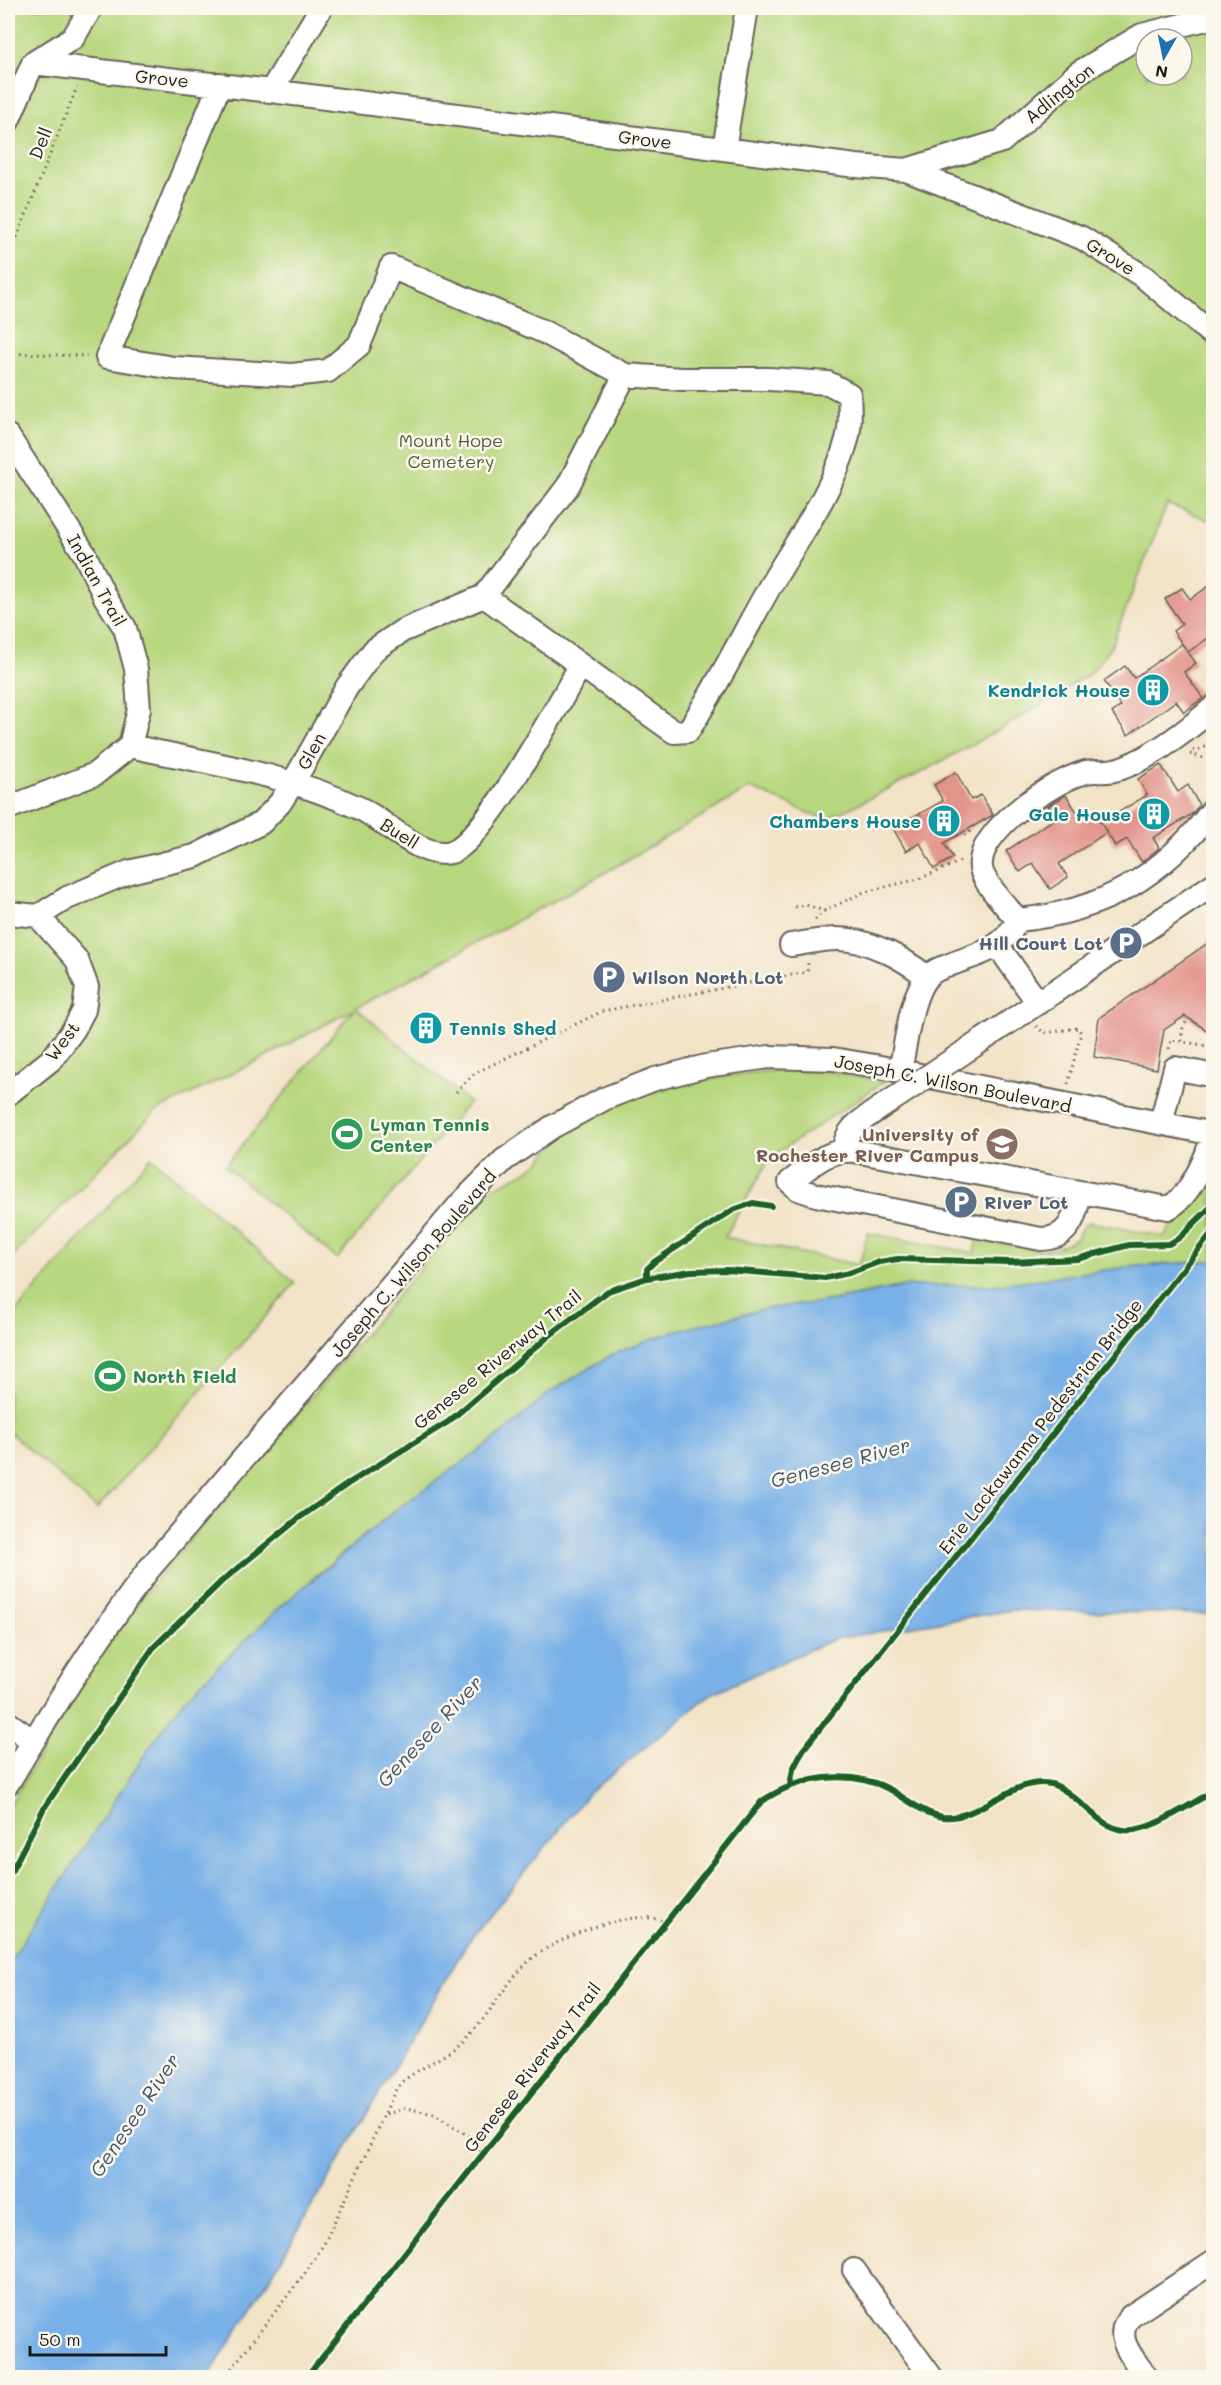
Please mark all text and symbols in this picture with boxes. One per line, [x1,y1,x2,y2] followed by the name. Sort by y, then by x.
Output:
[1134,27,1194,87] north arrow
[1019,58,1099,128] street label: Adlington
[1154,61,1169,84] text: N
[134,63,190,93] street label: Grove
[23,123,57,163] street label: Dell
[617,124,673,154] street label: Grove
[1082,232,1140,280] street label: Grove
[399,428,503,473] park label: Mount Hope Cemetery
[62,530,132,630] street label: Indian Trail
[1135,672,1171,708] building icon: Kendrick House
[988,678,1130,702] place label: Kendrick House
[291,728,331,774] street label: Glen
[1136,796,1172,832] building icon: Gale House
[1028,802,1131,826] place label: Gale House
[926,803,962,839] building icon: Chambers House
[769,809,921,833] place label: Chambers House
[376,812,424,854] street label: Buell
[1108,925,1144,961] parking icon: Hill Court Lot
[978,931,1103,955] place label: Hill Court Lot
[591,959,627,995] parking icon: Wilson North Lot
[632,965,783,989] place label: Wilson North Lot
[408,1010,444,1046] building icon: Tennis Shed
[39,1016,85,1066] street label: West
[449,1016,557,1040] place label: Tennis Shed
[832,1048,1074,1118] street label: Joseph C. Wilson Boulevard
[370,1112,490,1157] place label: Lyman Tennis Center
[329,1116,365,1152] sports icon: Lyman Tennis Center
[756,1122,979,1167] place label: University of Rochester River Campus
[984,1126,1020,1162] school or university icon: University of Rochester River Campus
[325,1164,501,1362] street label: Joseph C. Wilson Boulevard
[943,1184,979,1220] parking icon: River Lot
[984,1190,1068,1214] place label: River Lot
[408,1284,586,1434] street label: Genesee Riverway Trail
[933,1294,1147,1558] street label: Erie Lackawanna Pedestrian Bridge
[92,1358,128,1394] sports icon: North Field
[133,1364,237,1388] place label: North Field
[767,1431,913,1493] water label: Genesee River
[371,1670,487,1792] water label: Genesee River
[458,1977,606,2157] street label: Genesee Riverway Trail
[83,2048,185,2182] water label: Genesee River
[30,2319,166,2357] scale bar
[39,2327,81,2351] text: 50 m

